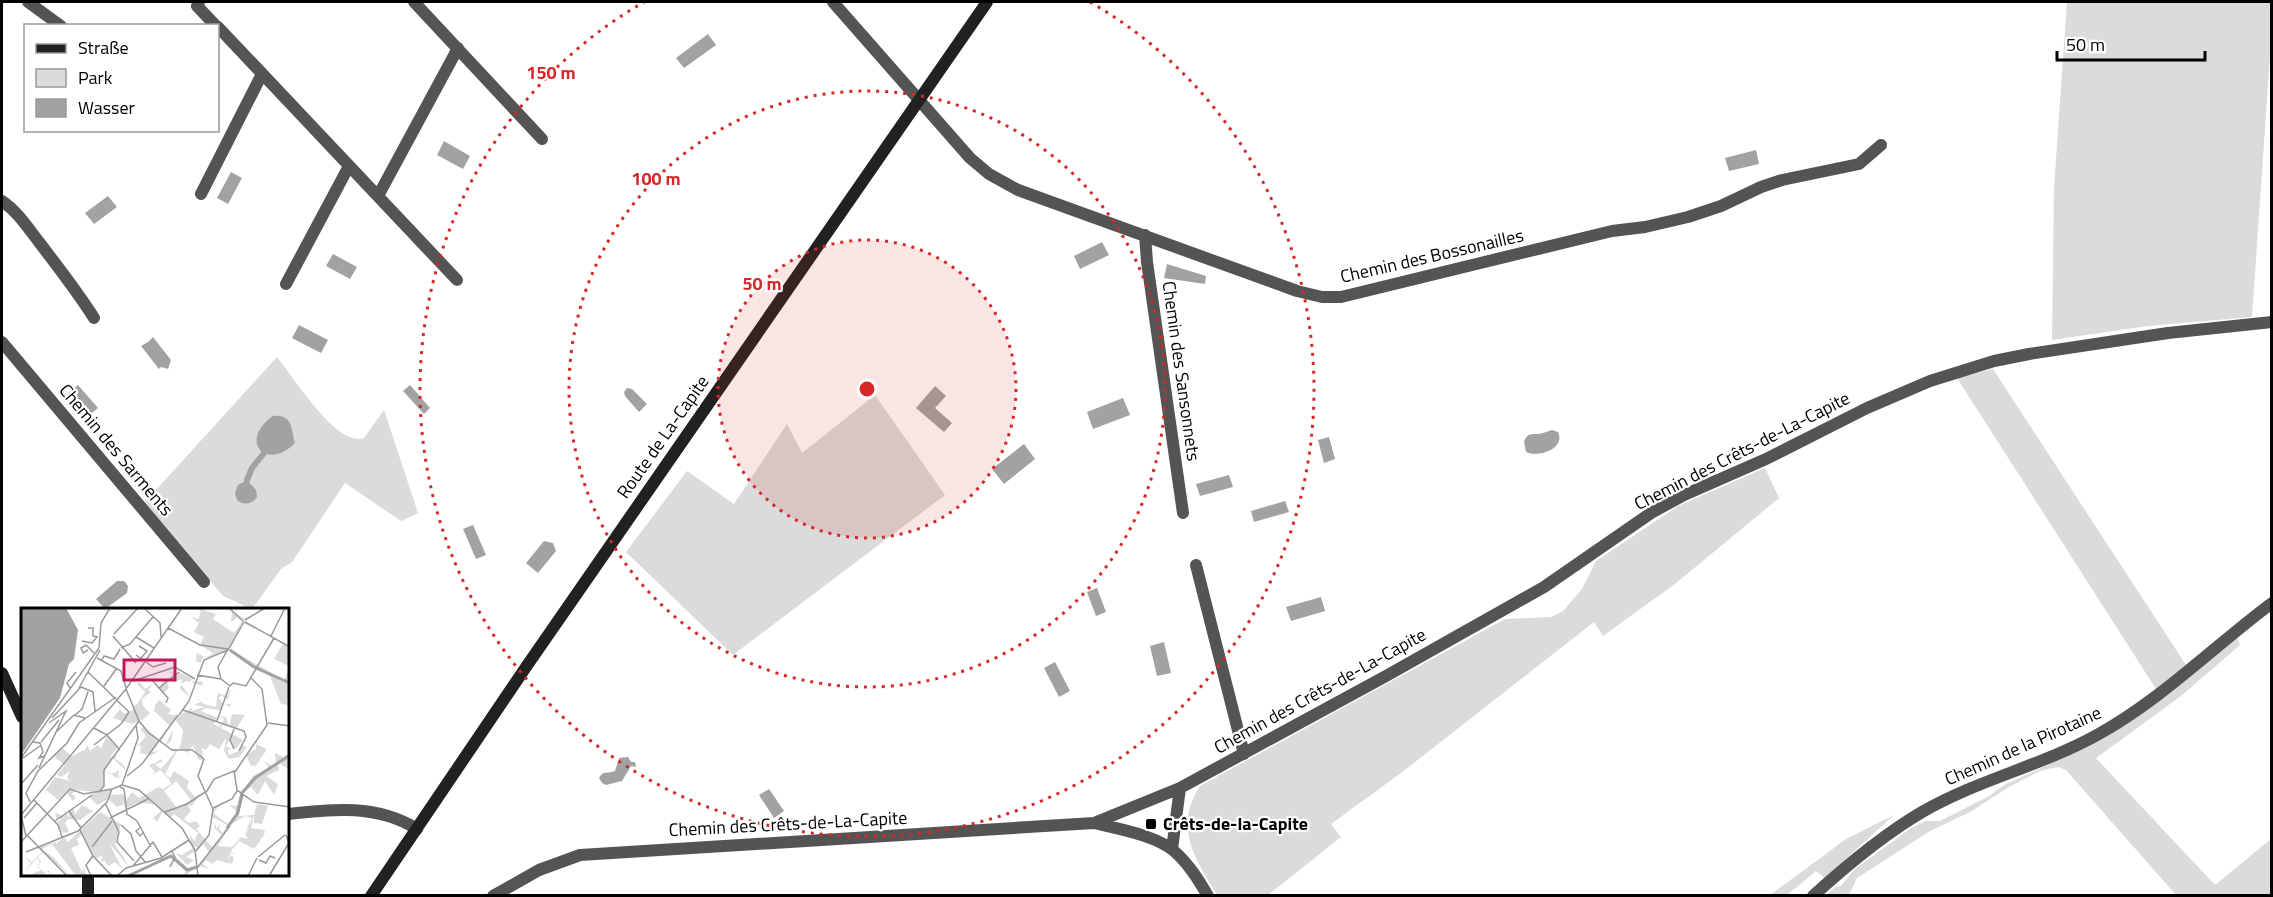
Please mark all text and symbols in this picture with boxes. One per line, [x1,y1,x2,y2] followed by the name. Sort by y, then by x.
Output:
[24,24,219,132] legend
[2057,24,2206,62] scale bar
[2066,31,2105,58] text: 50 m
[78,34,129,61] text: Straße
[526,59,576,86] text: 150 m
[78,64,113,91] text: Park
[78,94,135,121] text: Wasser
[631,165,681,192] text: 100 m
[1338,221,1526,290] street label: Chemin des Bossonailles
[742,270,782,297] text: 50 m
[1155,279,1207,463] street label: Chemin des Sansonnets
[610,370,715,504] street label: Route de La-Capite
[53,378,180,522] street label: Chemin des Sarments
[857,379,877,399] centre of rings
[1629,384,1854,517] street label: Chemin des Crêts-de-La-Capite
[21,608,290,876] inset map
[1209,621,1431,760] street label: Chemin des Crêts-de-La-Capite
[1940,699,2105,792] street label: Chemin de la Pirotaine
[668,804,908,843] street label: Chemin des Crêts-de-La-Capite
[1163,810,1308,837] place label: Crêts-de-la-Capite
[1144,817,1158,831] marker: Crêts-de-la-Capite

